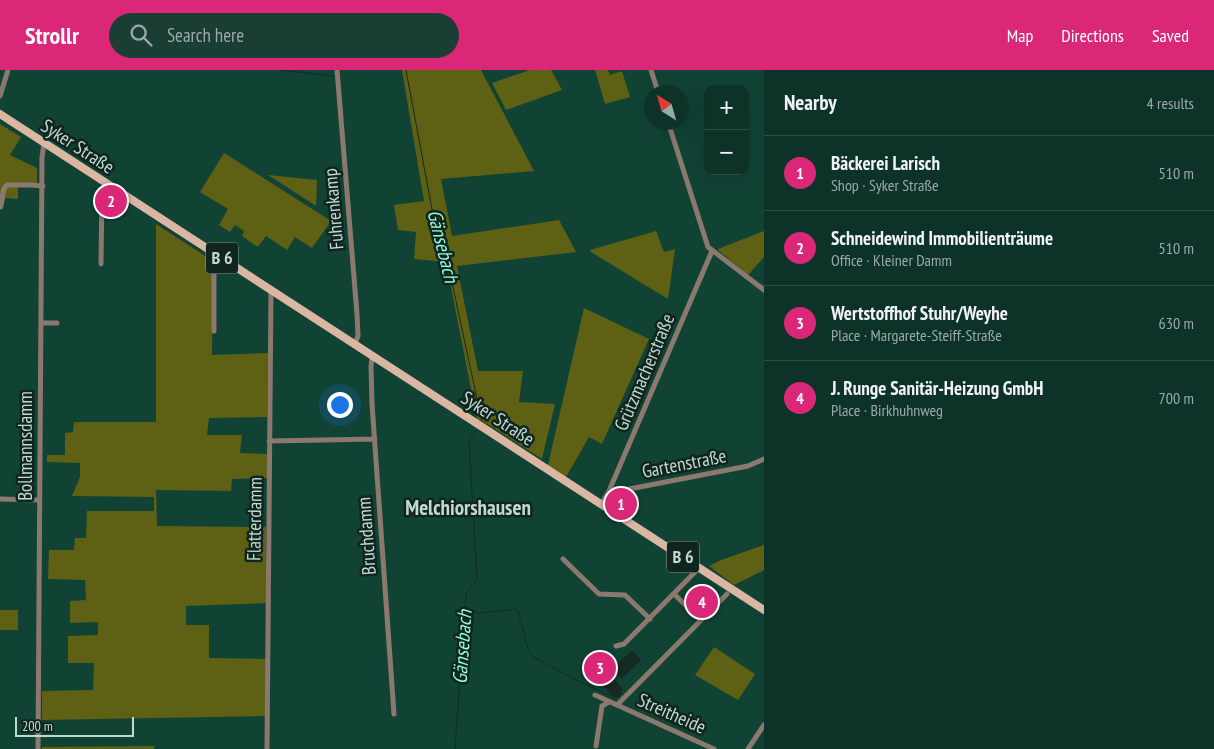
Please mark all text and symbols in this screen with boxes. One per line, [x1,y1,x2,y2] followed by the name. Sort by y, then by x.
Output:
[109,13,459,58] search box
[25,20,79,51] text: Strollr
[127,21,155,49] icon: search
[167,23,244,47] text: Search here
[1007,24,1033,47] text: Map
[1061,24,1124,47] text: Directions
[1152,24,1189,47] text: Saved
[644,85,689,130] north arrow
[704,85,749,175] map controls
[704,85,749,130] button: +
[784,89,837,116] text: Nearby
[1147,93,1194,113] text: 4 results
[37,113,119,179] street label: Syker Straße
[704,130,749,175] button: −
[831,151,940,175] text: Bäckerei Larisch
[796,163,804,183] text: 1
[1159,163,1194,183] text: 510 m
[317,167,349,251] street label: Fuhrenkamp
[831,175,939,195] text: Shop · Syker Straße
[95,182,127,220] pin: 2
[421,207,465,286] water label: Gänsebach
[831,226,1053,250] text: Schneidewind Immobilienträume
[796,238,804,258] text: 2
[1159,238,1194,258] text: 510 m
[206,242,238,274] road number: B 6
[831,250,952,270] text: Office · Kleiner Damm
[831,301,1008,325] text: Wertstoffhof Stuhr/Weyhe
[609,310,679,434] street label: Grützmacherstraße
[796,313,804,333] text: 3
[1159,313,1194,333] text: 630 m
[831,325,1002,345] text: Place · Margarete-Steiff-Straße
[831,376,1043,400] text: J. Runge Sanitär-Heizung GmbH
[457,385,539,451] street label: Syker Straße
[796,388,804,408] text: 4
[1159,388,1194,408] text: 700 m
[13,391,37,501] street label: Bollmannsdamm
[327,392,353,418] your location
[831,400,943,420] text: Place · Birkhuhnweg
[640,443,728,483] street label: Gartenstraße
[241,477,267,561] street label: Flatterdamm
[605,485,637,523] pin: 1
[405,494,531,521] district label: Melchiorshausen
[351,496,381,576] street label: Bruchdamm
[667,542,699,572] road number: B 6
[686,583,718,621] pin: 4
[446,608,478,685] water label: Gänsebach
[584,649,616,687] pin: 3
[634,687,710,739] street label: Streitheide
[15,714,134,737] scale bar
[22,717,53,735] text: 200 m

